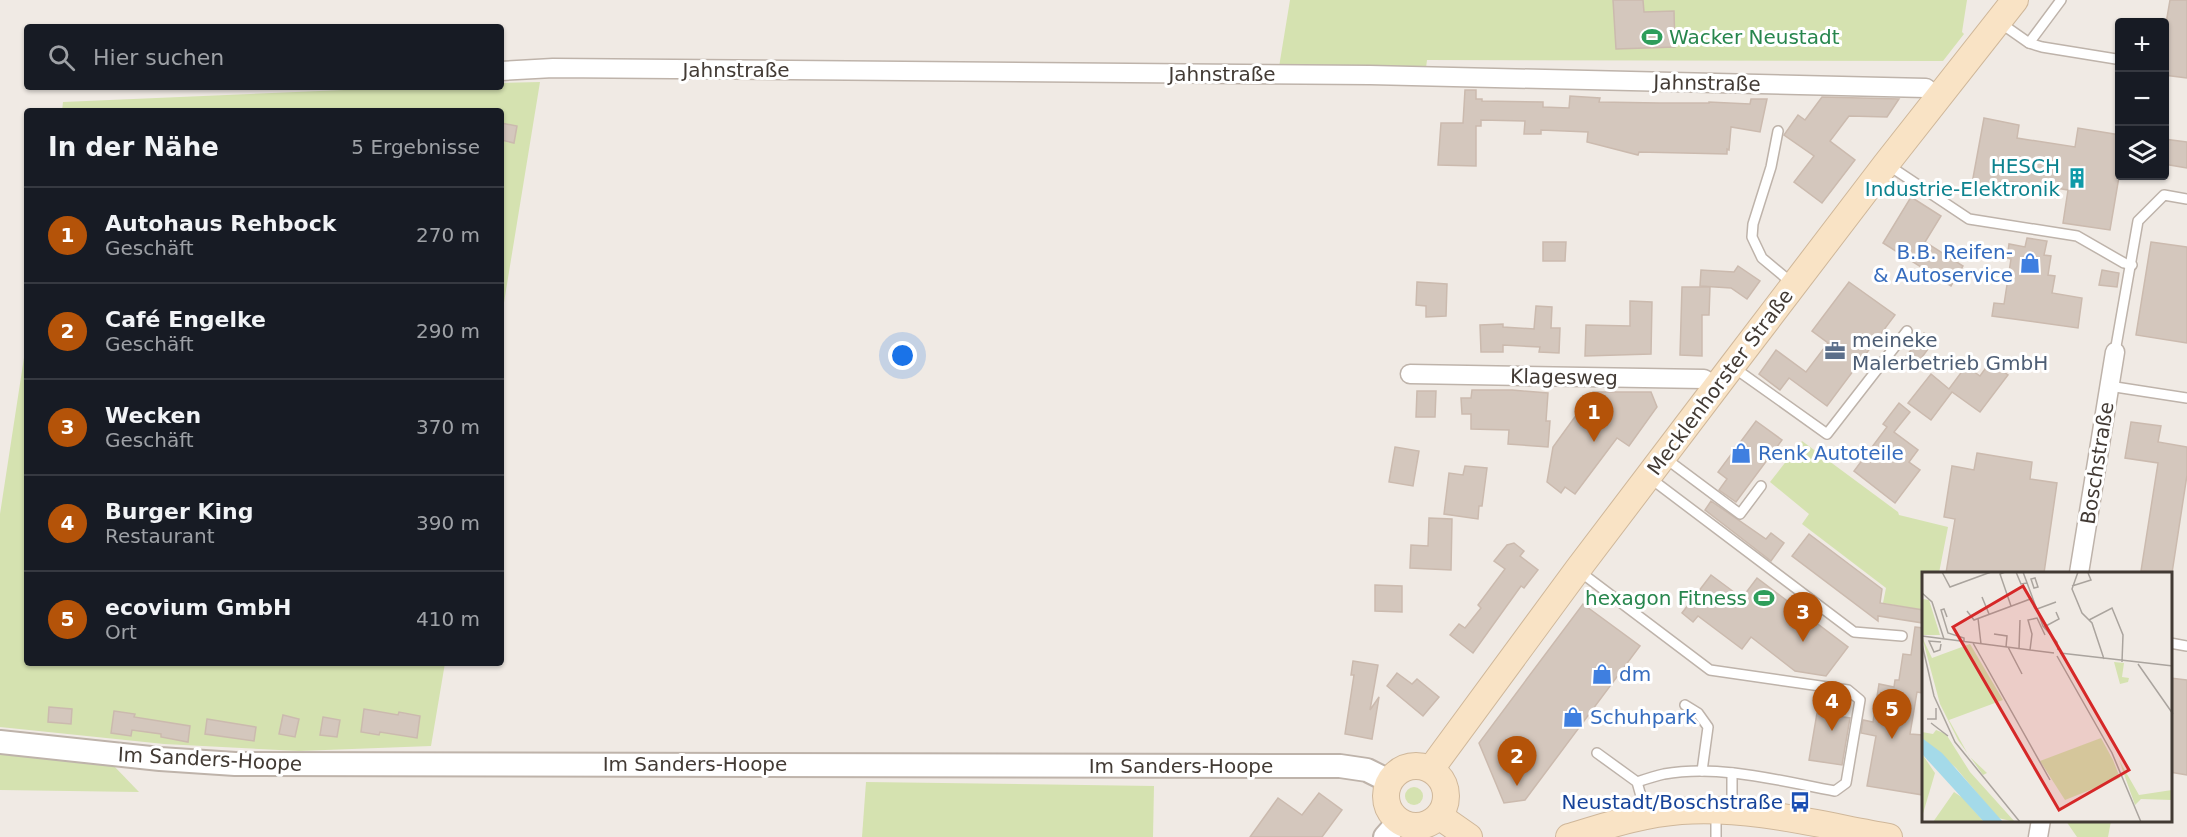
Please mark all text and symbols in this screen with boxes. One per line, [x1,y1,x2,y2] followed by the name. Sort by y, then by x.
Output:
[2115,18,2169,180] map controls
[2115,18,2169,72] button: +
[24,24,504,90] search box
[1640,25,1664,49] sports icon: Wacker Neustadt
[1669,25,1840,49] place label: Wacker Neustadt
[45,41,78,74] icon: search
[93,45,224,70] text: Hier suchen
[680,58,790,82] street label: Jahnstraße
[1166,62,1276,86] street label: Jahnstraße
[1651,70,1761,96] street label: Jahnstraße
[2115,72,2169,126] button: −
[2115,126,2169,180] button: layers
[48,132,219,162] text: In der Nähe
[351,135,480,159] text: 5 Ergebnisse
[1865,154,2060,201] place label: HESCH Industrie-Elektronik
[2065,166,2089,190] building icon: HESCH Industrie-Elektronik
[105,211,336,236] text: Autohaus Rehbock
[61,223,74,247] text: 1
[416,223,480,247] text: 270 m
[105,236,194,260] text: Geschäft
[1873,240,2013,287] place label: B.B. Reifen- & Autoservice
[2018,251,2042,275] shop icon: B.B. Reifen- & Autoservice
[1642,284,1798,480] street label: Mecklenhorster Straße
[105,307,266,332] text: Café Engelke
[61,319,74,343] text: 2
[416,319,480,343] text: 290 m
[1852,328,2048,375] place label: meineke Malerbetrieb GmbH
[105,332,194,356] text: Geschäft
[1823,339,1847,363] office icon: meineke Malerbetrieb GmbH
[888,341,917,370] your location
[1510,364,1618,390] street label: Klagesweg
[1574,392,1614,442] pin: 1
[2075,400,2119,526] street label: Boschstraße
[105,403,201,428] text: Wecken
[61,415,74,439] text: 3
[416,415,480,439] text: 370 m
[105,428,194,452] text: Geschäft
[1729,441,1753,465] shop icon: Renk Autoteile
[1758,441,1904,465] place label: Renk Autoteile
[105,499,253,524] text: Burger King
[61,511,74,535] text: 4
[416,511,480,535] text: 390 m
[105,524,215,548] text: Restaurant
[1922,572,2172,822] inset map
[1585,586,1747,610] place label: hexagon Fitness
[1752,586,1776,610] sports icon: hexagon Fitness
[1784,592,1822,642] pin: 3
[105,595,291,620] text: ecovium GmbH
[61,607,74,631] text: 5
[416,607,480,631] text: 410 m
[105,620,137,644] text: Ort
[1590,662,1614,686] shop icon: dm
[1619,662,1651,686] place label: dm
[1812,682,1852,731] pin: 4
[1872,690,1912,739] pin: 5
[1561,705,1585,729] shop icon: Schuhpark
[1590,705,1697,729] place label: Schuhpark
[1498,736,1537,786] pin: 2
[117,742,303,776] street label: Im Sanders-Hoope
[603,752,787,776] street label: Im Sanders-Hoope
[1089,754,1273,778] street label: Im Sanders-Hoope
[1562,790,1783,814] place label: Neustadt/Boschstraße
[1788,790,1812,814] bus stop icon: Neustadt/Boschstraße

